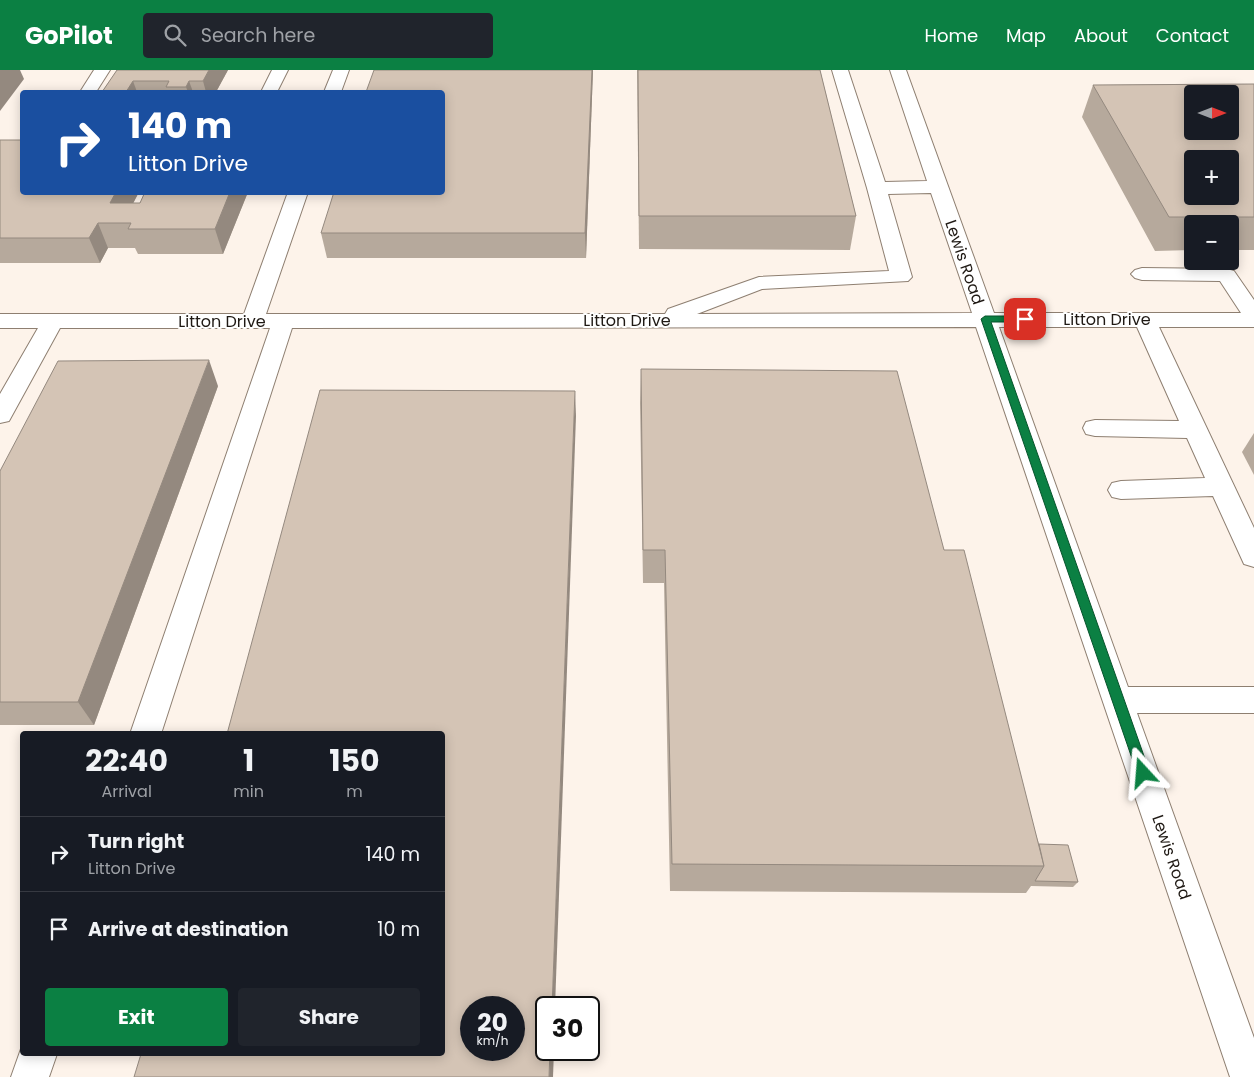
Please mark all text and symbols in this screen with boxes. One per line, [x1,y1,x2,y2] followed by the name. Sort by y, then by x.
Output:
[143,13,493,58] search box
[25,19,113,52] text: GoPilot
[161,21,189,49] icon: search
[201,22,315,49] text: Search here
[924,23,978,48] text: Home
[1006,23,1046,48] text: Map
[1074,23,1128,48] text: About
[1156,23,1229,48] text: Contact
[1184,85,1239,140] north arrow
[1184,85,1239,270] map controls
[128,101,232,150] text: 140 m
[45,110,110,175] icon: right
[128,148,248,179] text: Litton Drive
[1184,150,1239,205] button: +
[1184,215,1239,270] button: −
[939,217,990,308] street label: Lewis Road
[1004,298,1046,340] pin
[1011,305,1039,333] icon: arrive
[1063,308,1151,331] street label: Litton Drive
[583,309,671,332] street label: Litton Drive
[178,310,266,333] street label: Litton Drive
[85,739,168,782] text: 22:40
[243,739,254,782] text: 1
[329,739,380,782] text: 150
[1116,746,1168,798] position arrow
[101,780,152,803] text: Arrival
[233,780,264,803] text: min
[346,780,363,803] text: m
[1146,812,1197,903] street label: Lewis Road
[88,828,184,855] text: Turn right
[45,840,73,868] icon: right
[365,841,420,868] text: 140 m
[88,857,175,880] text: Litton Drive
[45,915,73,943] icon: arrive
[88,916,289,943] text: Arrive at destination
[377,916,420,943] text: 10 m
[45,988,228,1046] button: Exit
[238,988,420,1046] button: Share
[535,996,600,1061] speed limit sign: 30
[477,1005,508,1040] text: 20
[477,1032,508,1049] text: km/h

